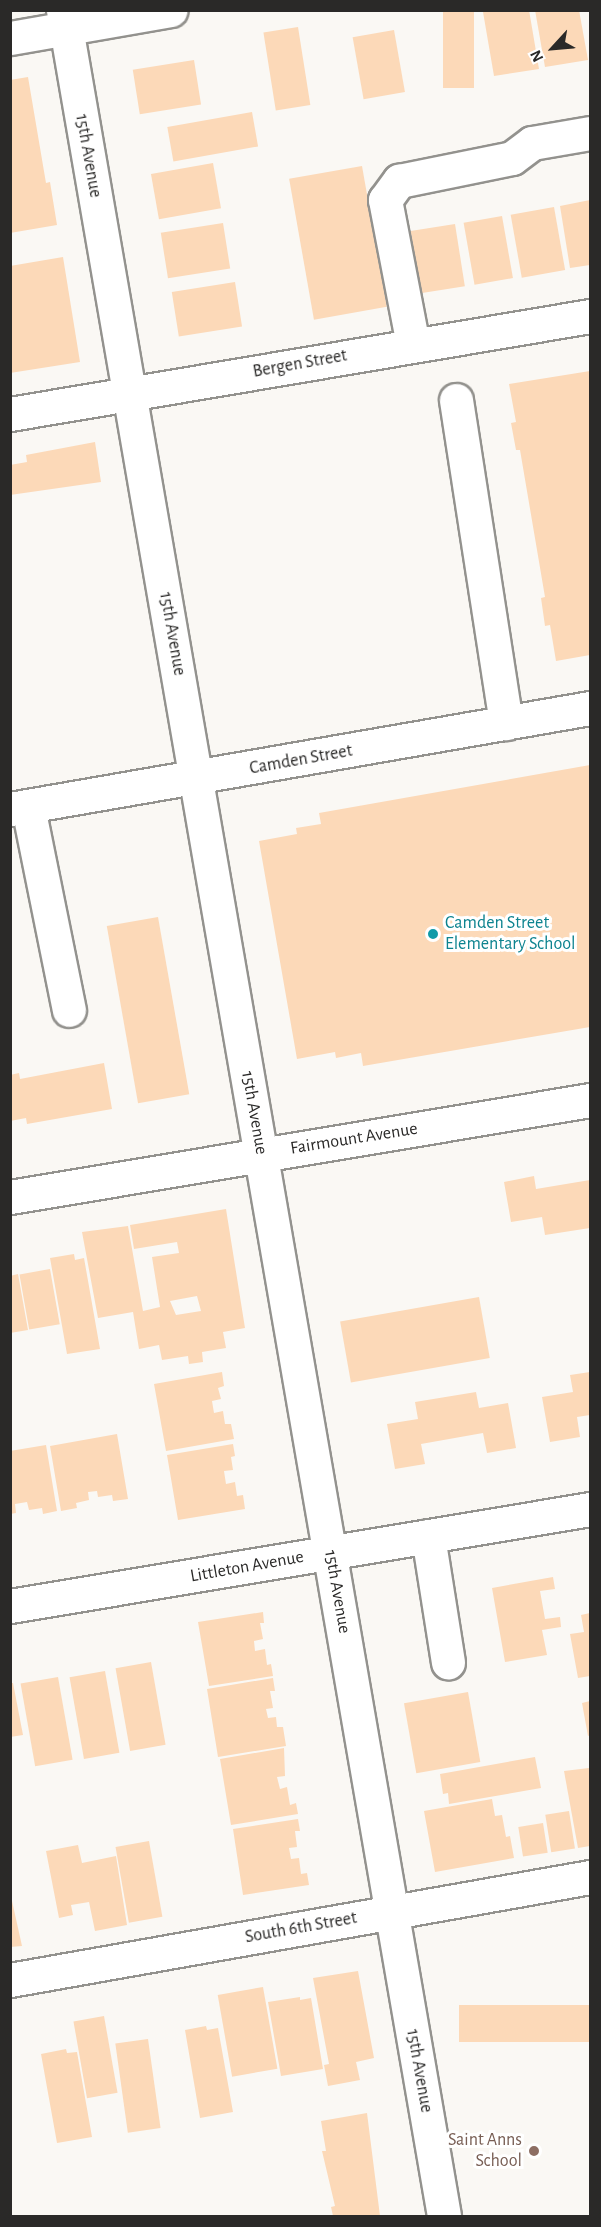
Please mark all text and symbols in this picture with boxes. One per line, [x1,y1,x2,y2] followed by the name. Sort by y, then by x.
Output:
[523,18,583,78] north arrow
[527,47,546,64] text: N
[70,113,106,199] street label: 15th Avenue
[251,345,349,383] street label: Bergen Street
[154,591,190,677] street label: 15th Avenue
[248,740,354,780] street label: Camden Street
[445,913,575,956] place label: Camden Street Elementary School
[426,927,440,941] marker: Camden Street Elementary School
[236,1070,272,1156] street label: 15th Avenue
[289,1118,419,1160] street label: Fairmount Avenue
[189,1546,305,1588] street label: Littleton Avenue
[319,1549,355,1635] street label: 15th Avenue
[243,1908,359,1948] street label: South 6th Street
[401,2028,437,2114] street label: 15th Avenue
[448,2130,522,2172] place label: Saint Anns School
[527,2144,541,2158] marker: Saint Anns School

